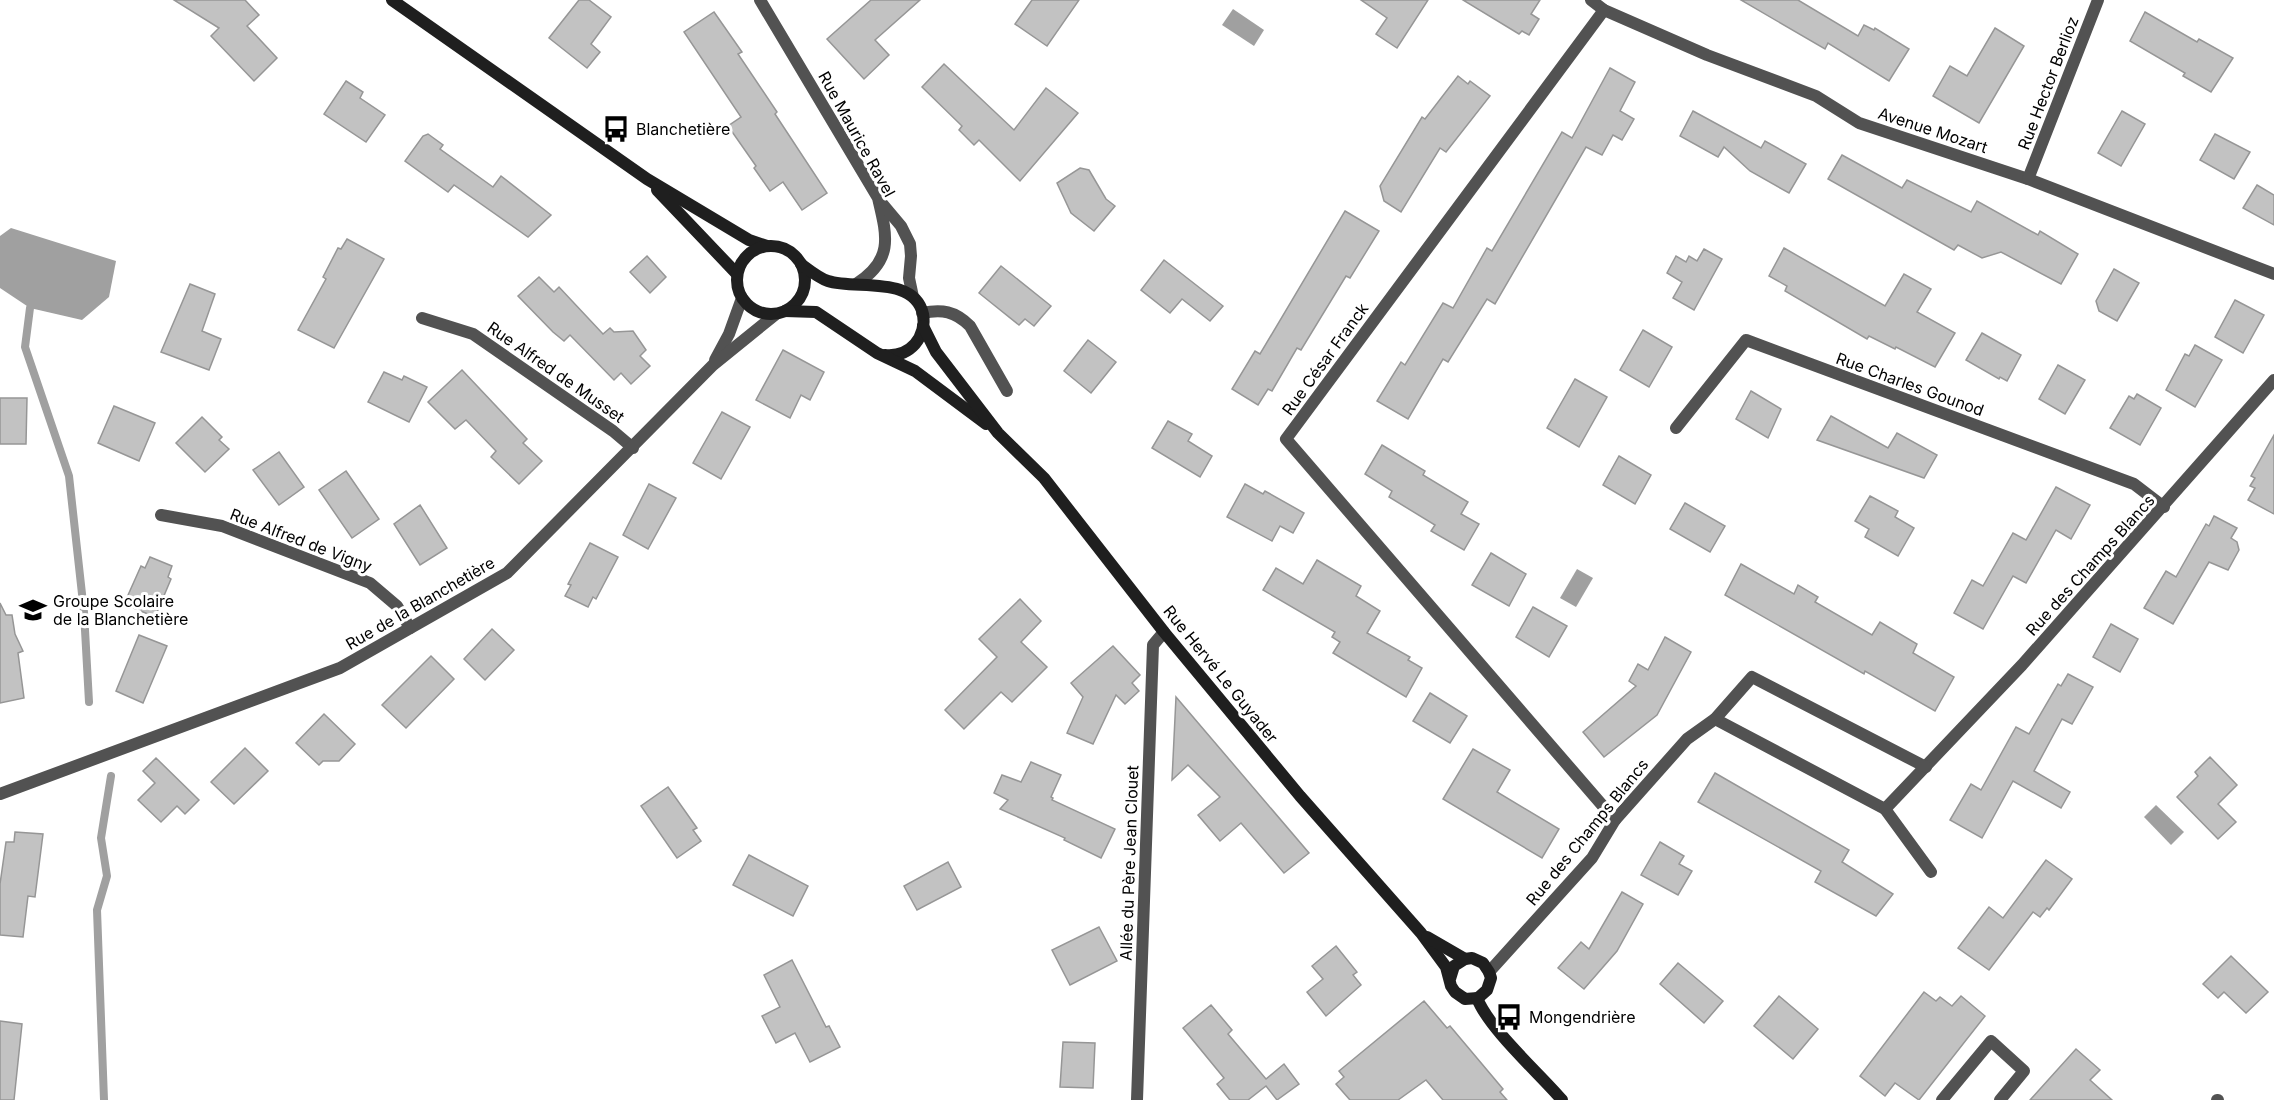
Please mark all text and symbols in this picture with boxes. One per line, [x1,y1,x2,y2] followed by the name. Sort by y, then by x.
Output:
[2013,14,2083,152] street label: Rue Hector Berlioz
[814,68,900,200] street label: Rue Maurice Ravel
[1876,103,1990,157] street label: Avenue Mozart
[601,114,631,144] bus stop icon: Blanchetière
[636,119,730,139] place label: Blanchetière
[1278,299,1373,419] street label: Rue César Franck
[484,317,628,427] street label: Rue Alfred de Musset
[1833,348,1987,420] street label: Rue Charles Gounod
[2021,490,2159,640] street label: Rue des Champs Blancs
[227,504,375,576] street label: Rue Alfred de Vigny
[342,552,498,654] street label: Rue de la Blanchetière
[53,591,188,629] place label: Groupe Scolaire de la Blanchetière
[18,595,48,625] school or university icon: Groupe Scolaire de la Blanchetière
[1159,601,1283,747] street label: Rue Hervé Le Guyader
[1522,755,1652,909] street label: Rue des Champs Blancs
[1116,765,1142,961] street label: Allée du Père Jean Clouet
[1494,1002,1524,1032] bus stop icon: Mongendrière
[1529,1007,1635,1027] place label: Mongendrière

